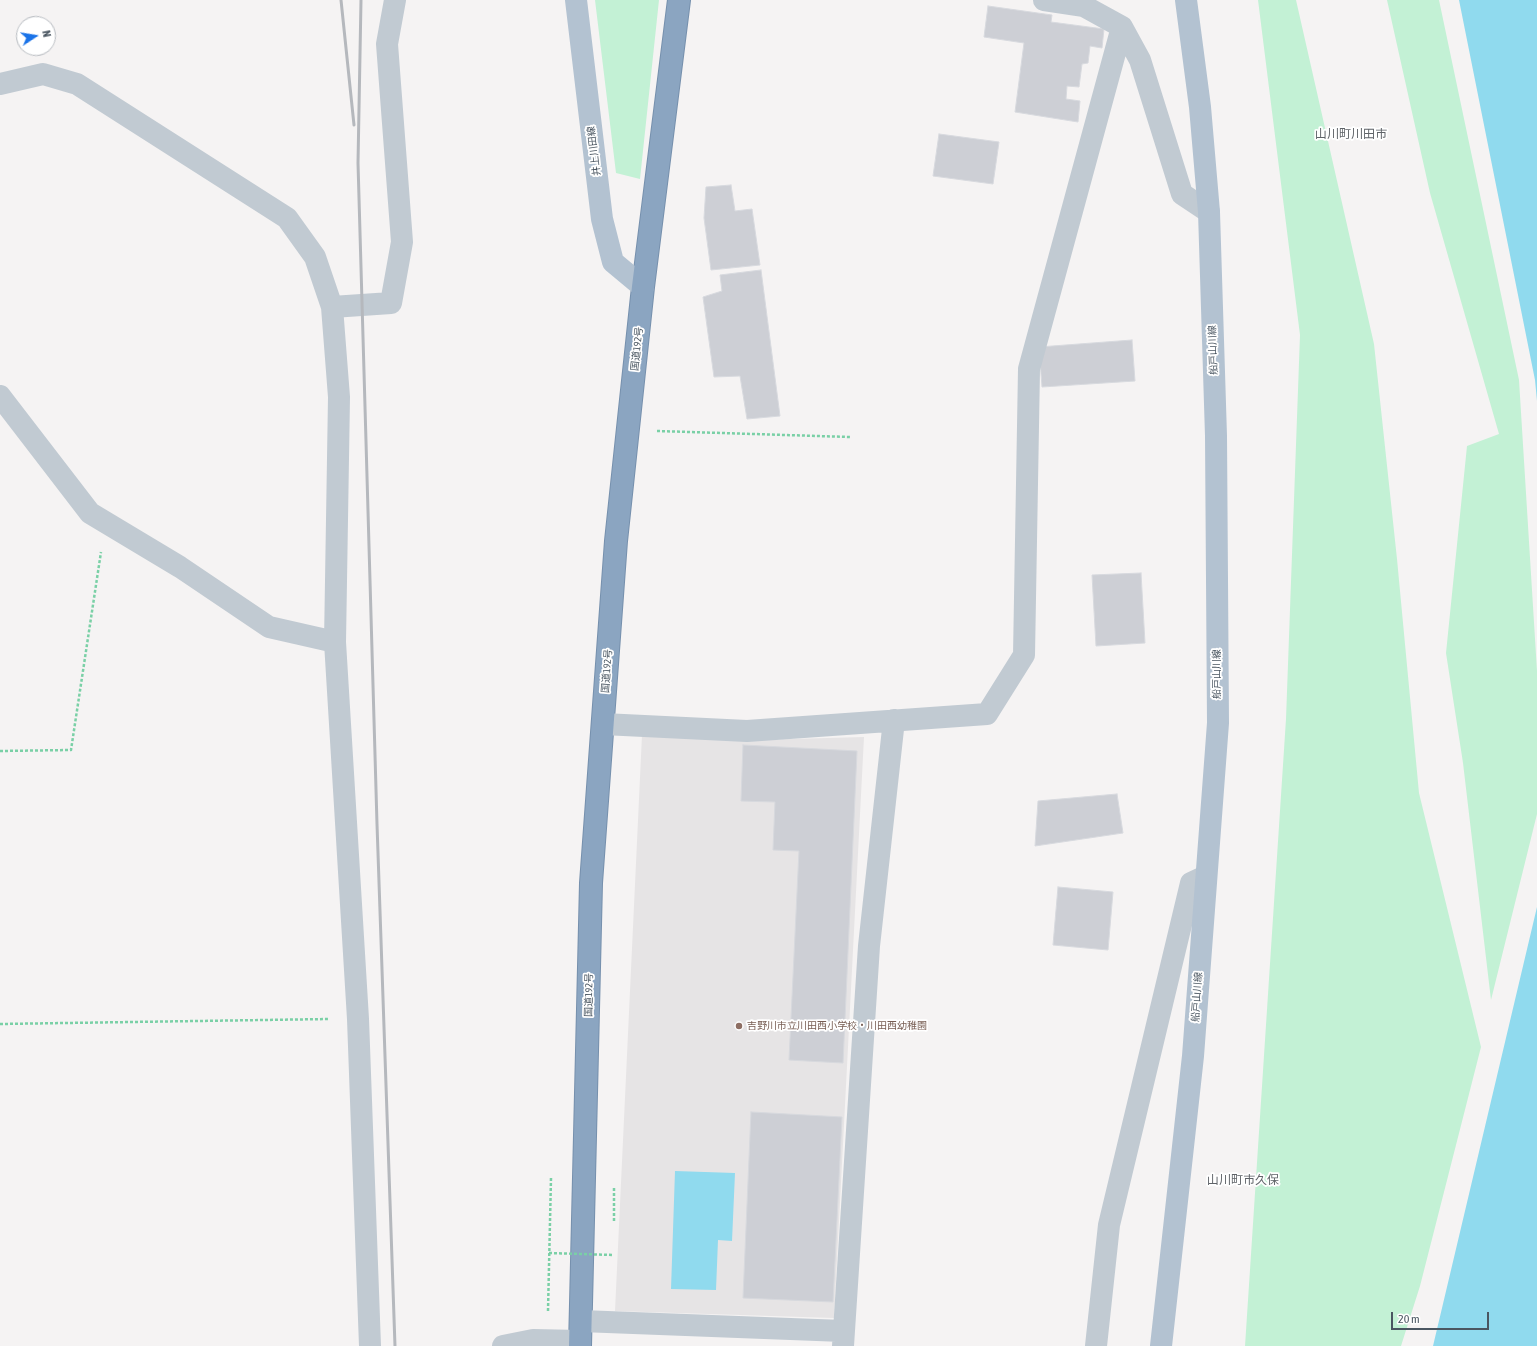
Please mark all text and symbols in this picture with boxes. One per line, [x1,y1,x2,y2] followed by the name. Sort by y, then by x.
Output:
[16,16,56,56] north arrow
[40,29,53,38] text: N
[585,125,603,177] street label: 井上川田線
[1315,127,1387,141] district label: 山川町川田市
[1206,325,1220,375] street label: 船戸山川線
[629,326,645,372] street label: 国道192号
[599,649,615,693] street label: 国道192号
[1211,649,1223,699] street label: 船戸山川線
[1189,972,1205,1022] street label: 船戸山川線
[583,973,595,1017] street label: 国道192号
[747,1020,927,1032] place label: 吉野川市立川田西小学校・川田西幼稚園
[734,1021,744,1031] marker: 吉野川市立川田西小学校・川田西幼稚園
[1207,1173,1279,1187] district label: 山川町市久保
[1393,1304,1491,1330] scale bar
[1398,1312,1420,1326] text: 20 m

